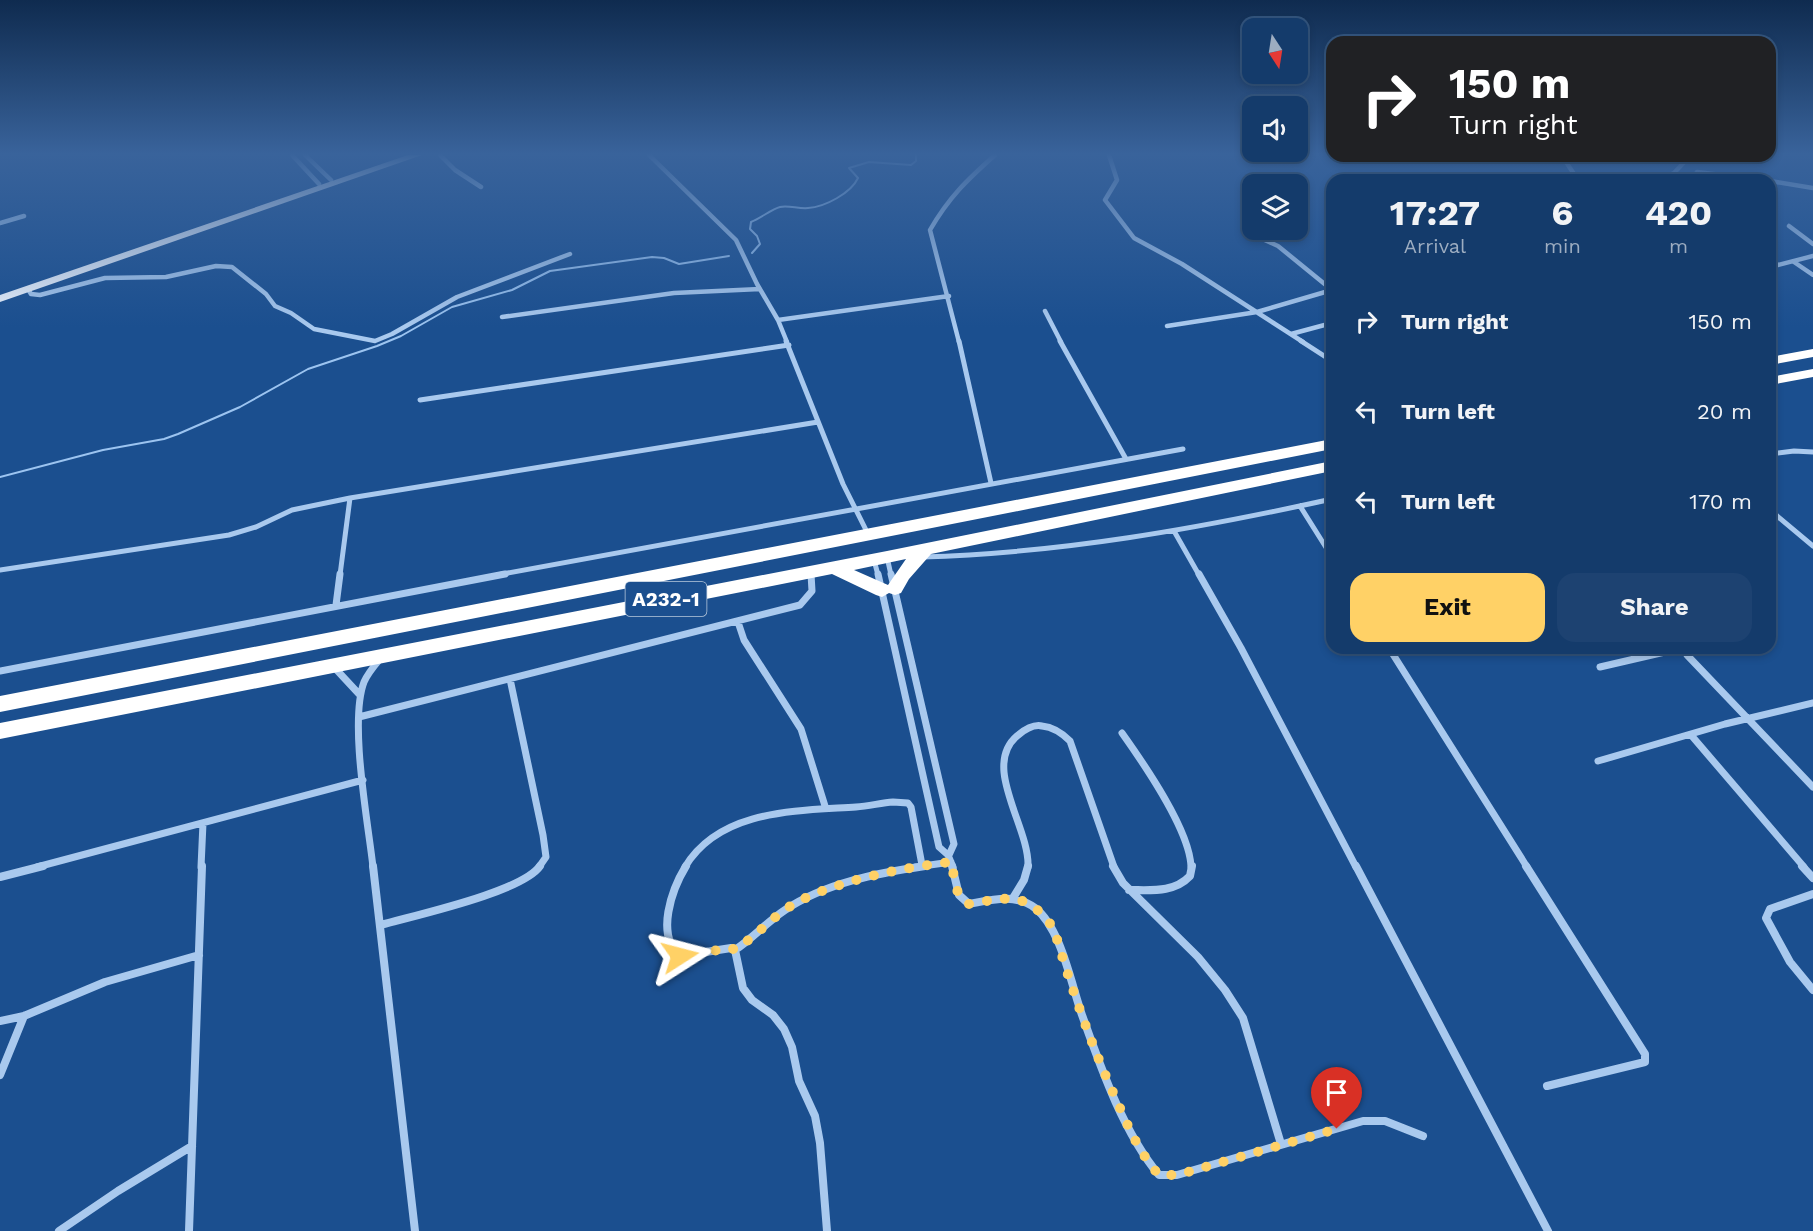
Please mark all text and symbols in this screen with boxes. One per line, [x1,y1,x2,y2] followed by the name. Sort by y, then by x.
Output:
[1242,18,1308,84] north arrow
[1242,18,1308,240] map controls
[1449,59,1570,108] text: 150 m
[1350,60,1428,138] icon: right
[1242,96,1308,162] button: sound
[1449,109,1578,141] text: Turn right
[1242,174,1308,240] button: layers
[1390,192,1480,234] text: 17:27
[1551,192,1574,234] text: 6
[1645,192,1712,234] text: 420
[1404,234,1466,258] text: Arrival
[1544,234,1581,258] text: min
[1669,234,1688,258] text: m
[1350,305,1383,338] icon: right
[1401,309,1508,334] text: Turn right
[1688,309,1752,334] text: 150 m
[1350,395,1383,428] icon: left
[1401,399,1495,424] text: Turn left
[1697,399,1752,424] text: 20 m
[1350,485,1383,518] icon: left
[1401,489,1495,514] text: Turn left
[1689,489,1752,514] text: 170 m
[1350,573,1545,642] button: Exit
[1557,573,1752,642] button: Share
[626,582,706,616] road number: A232-1
[648,924,712,988] position arrow
[1311,1067,1362,1129] pin
[1320,1076,1353,1109] icon: arrive

